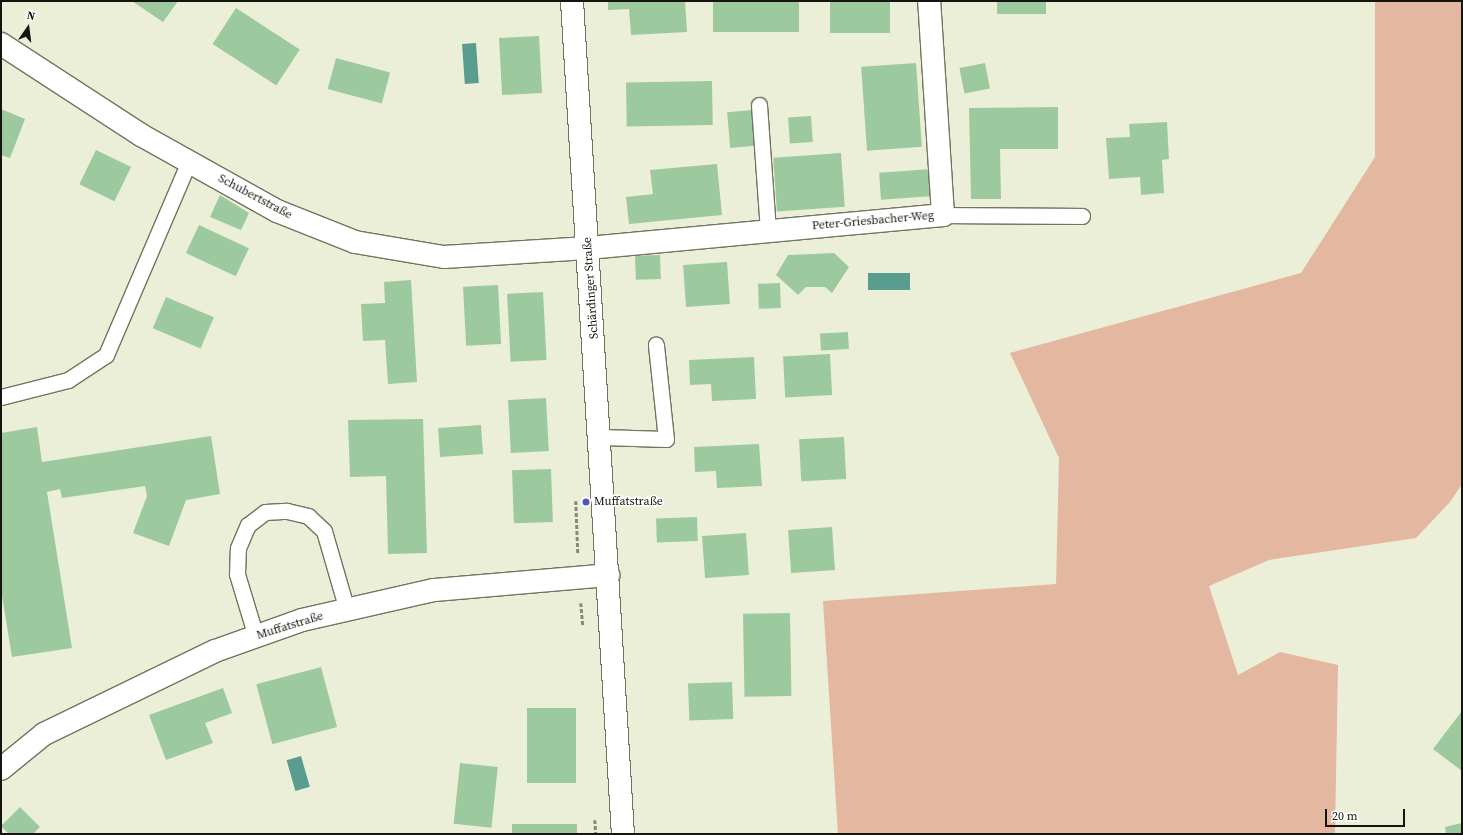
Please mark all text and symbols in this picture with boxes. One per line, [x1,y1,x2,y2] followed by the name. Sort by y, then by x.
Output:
[8,8,48,48] north arrow
[25,8,37,24] text: N
[216,171,294,223] street label: Schubertstraße
[811,208,935,234] street label: Peter-Griesbacher-Weg
[580,237,602,339] street label: Schärdinger Straße
[594,495,663,509] place label: Muffatstraße
[581,497,591,507] marker: Muffatstraße
[255,609,325,643] street label: Muffatstraße
[1327,801,1407,827] scale bar
[1332,808,1358,824] text: 20 m

